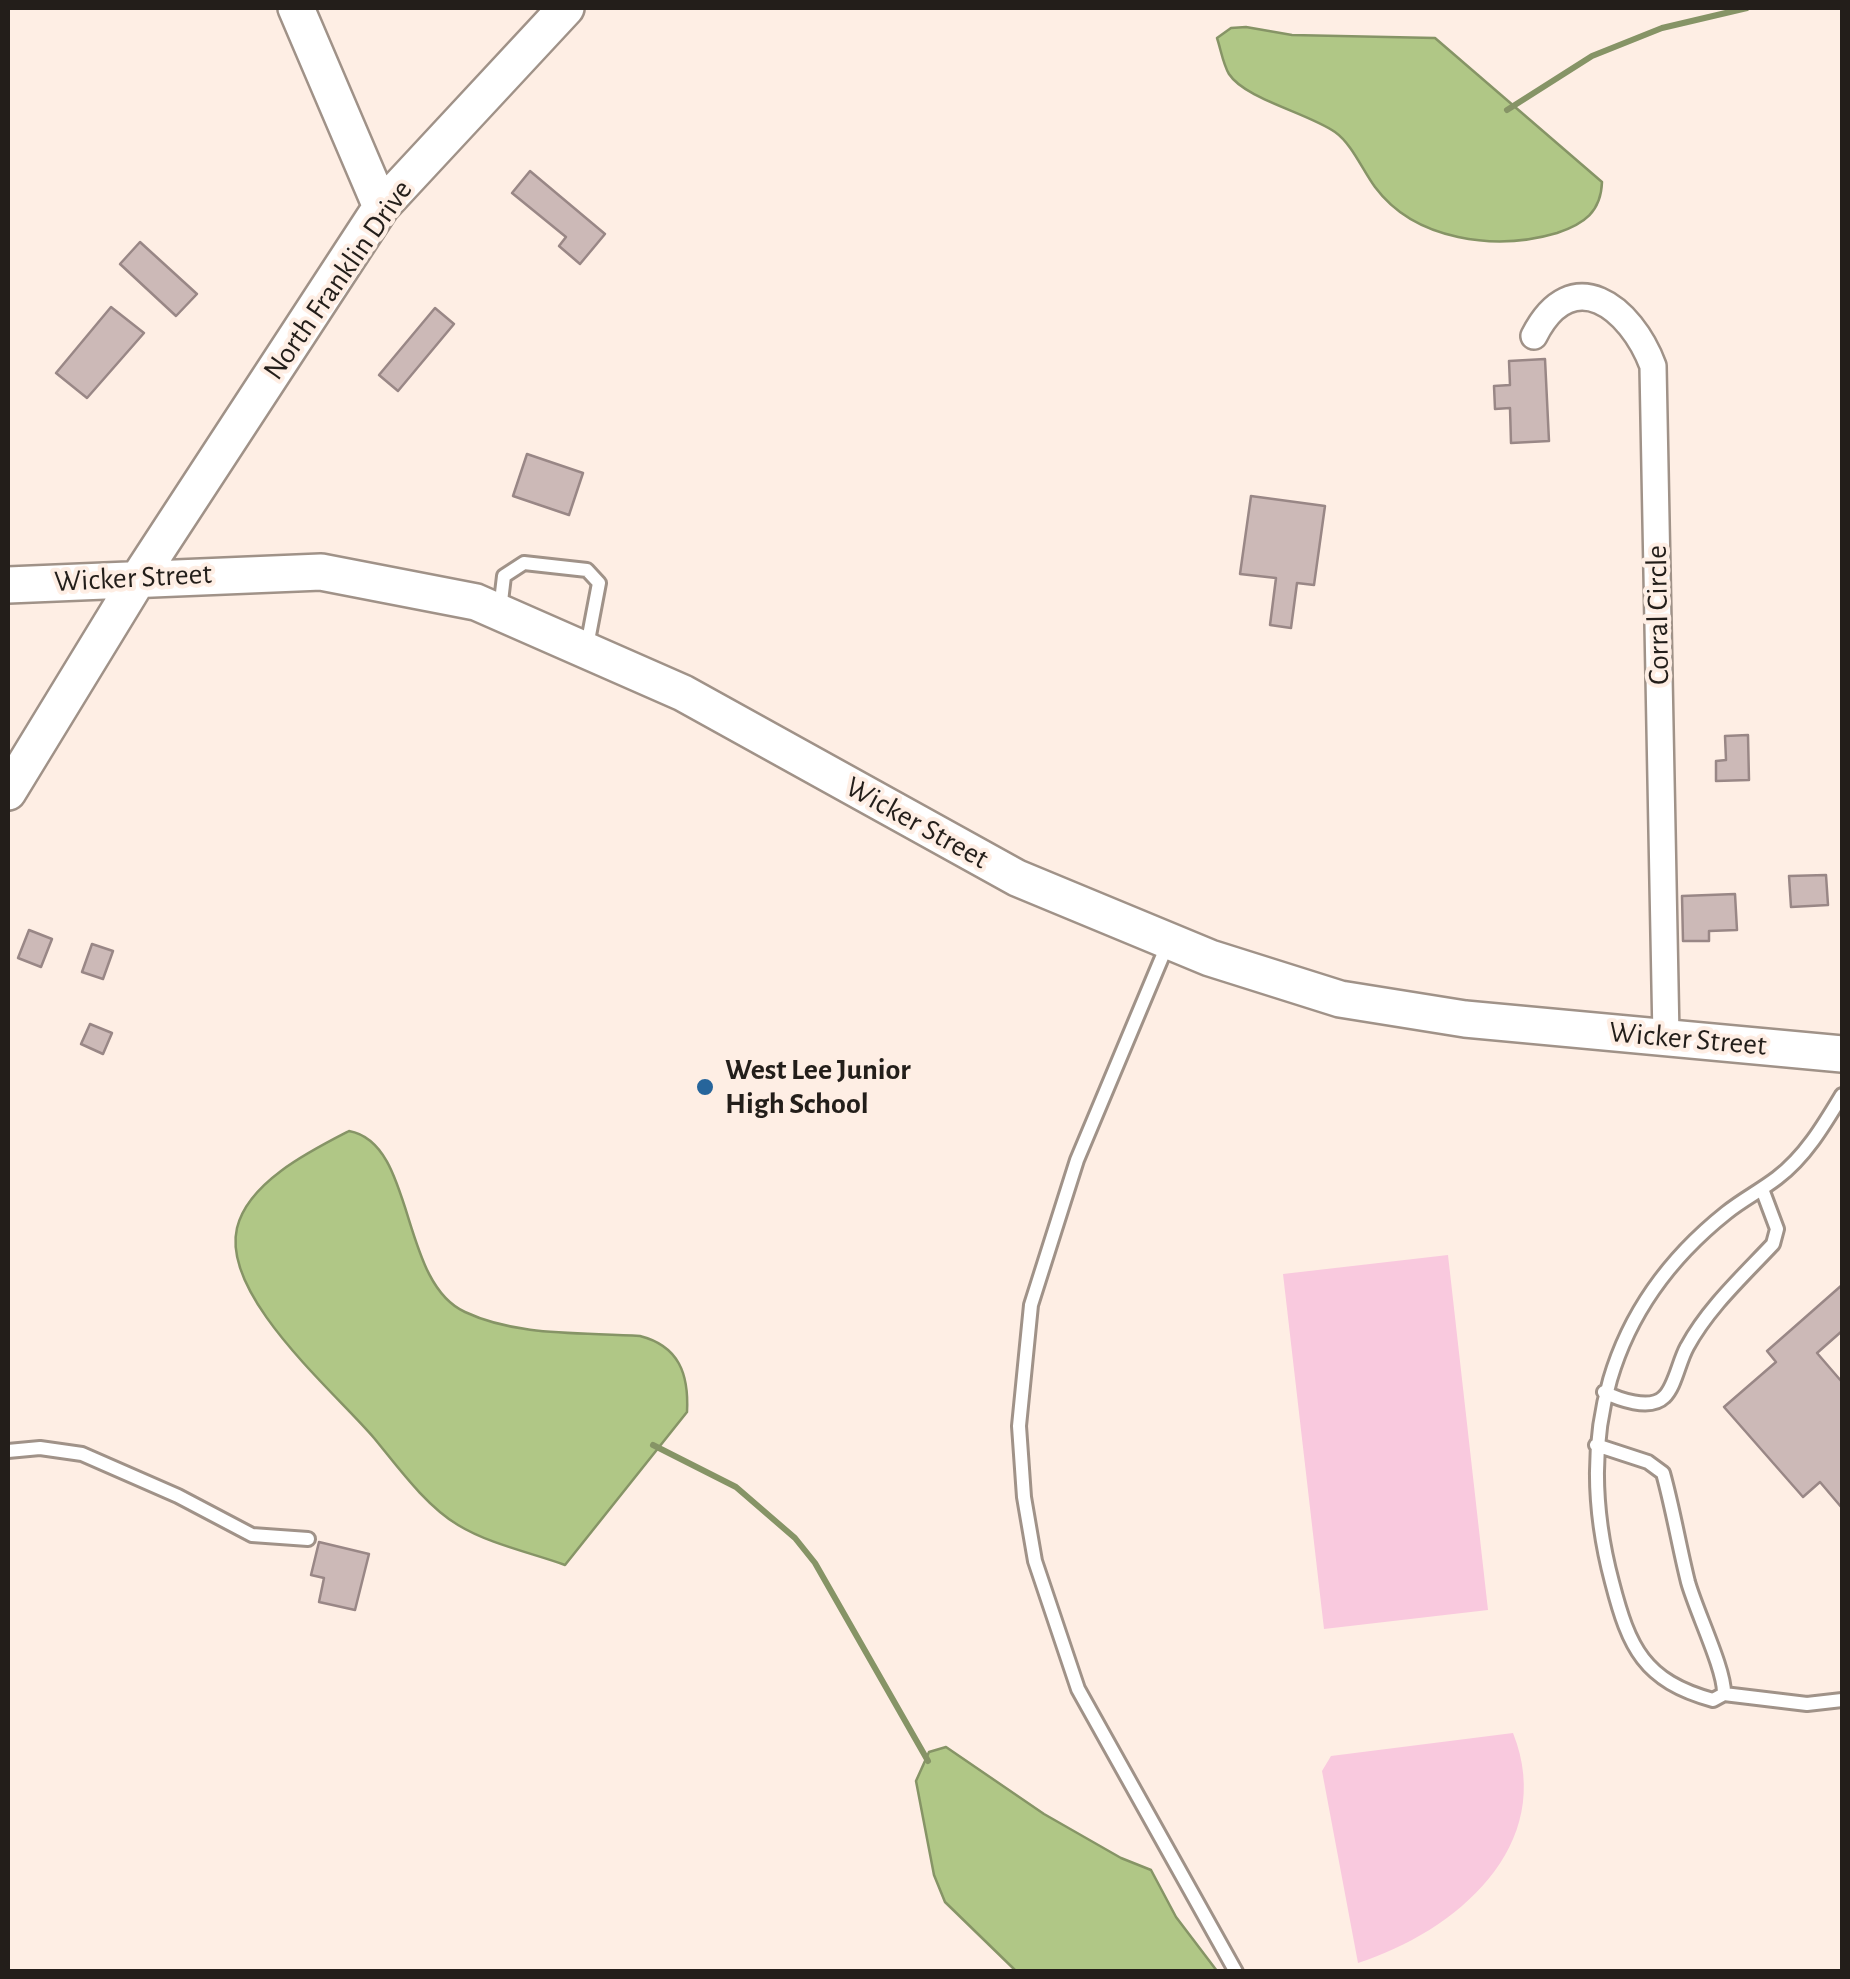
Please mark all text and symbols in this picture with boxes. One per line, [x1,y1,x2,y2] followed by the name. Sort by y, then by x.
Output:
[256,173,420,387] street label: North Franklin Drive
[1639,545,1677,685] street label: Corral Circle
[53,556,213,600] street label: Wicker Street
[839,769,995,877] street label: Wicker Street
[1608,1014,1768,1064] street label: Wicker Street
[725,1052,911,1122] place label: West Lee Junior High School
[694,1076,716,1098] marker: West Lee Junior High School

